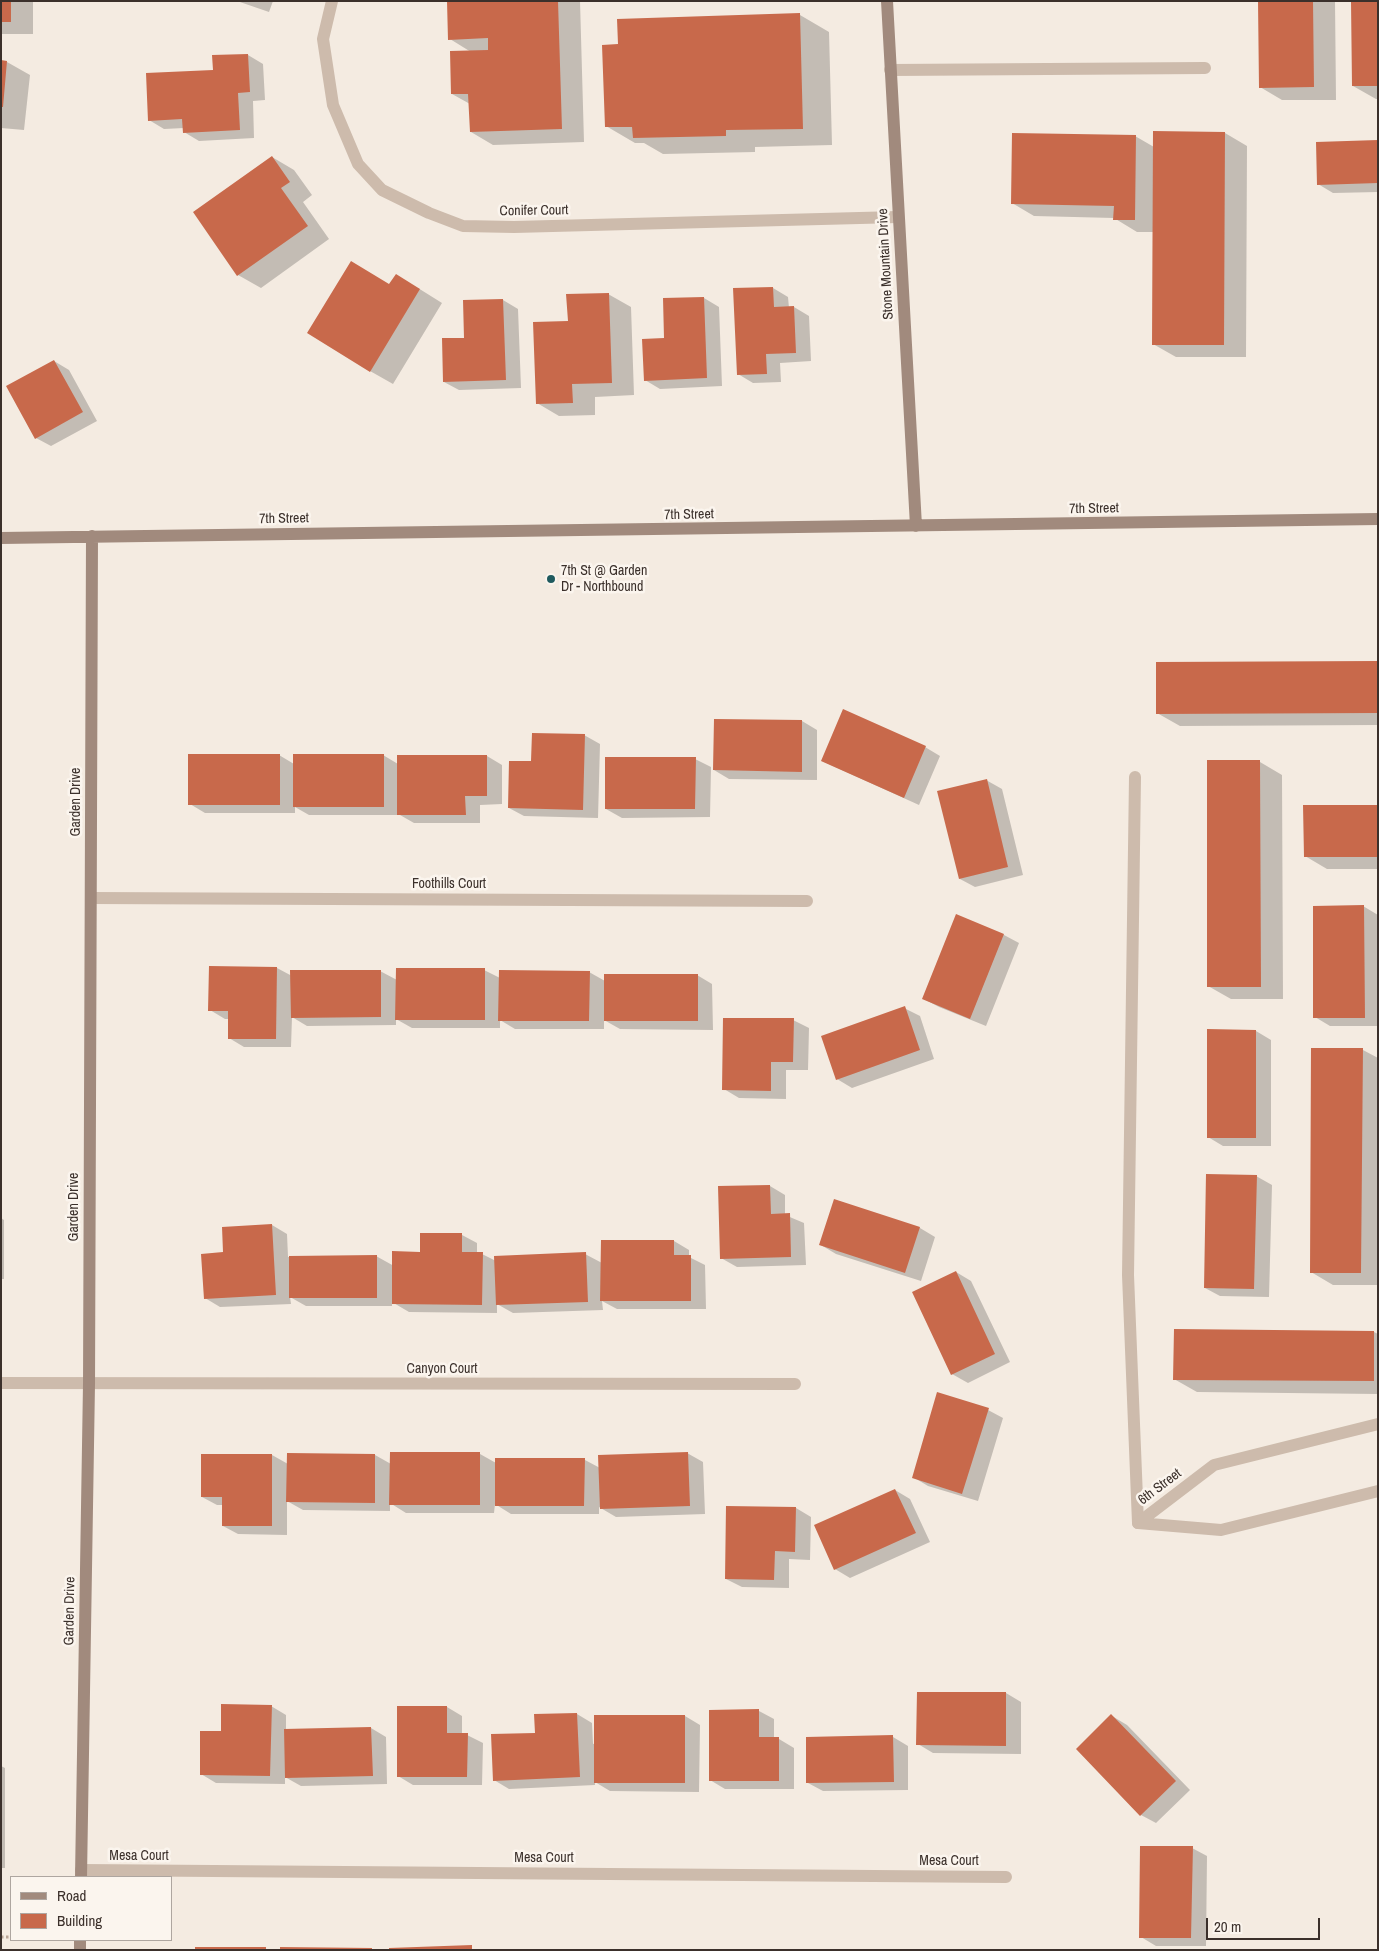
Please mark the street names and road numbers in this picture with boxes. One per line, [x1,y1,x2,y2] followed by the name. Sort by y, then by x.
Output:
[499,202,569,220] street label: Conifer Court
[875,208,897,320] street label: Stone Mountain Drive
[1069,500,1119,518] street label: 7th Street
[664,506,714,524] street label: 7th Street
[259,510,309,528] street label: 7th Street
[68,768,84,836] street label: Garden Drive
[412,876,486,892] street label: Foothills Court
[66,1173,82,1241] street label: Garden Drive
[407,1361,477,1377] street label: Canyon Court
[1135,1465,1185,1509] street label: 6th Street
[61,1576,79,1646] street label: Garden Drive
[109,1848,169,1864] street label: Mesa Court
[514,1850,574,1866] street label: Mesa Court
[919,1853,979,1869] street label: Mesa Court

